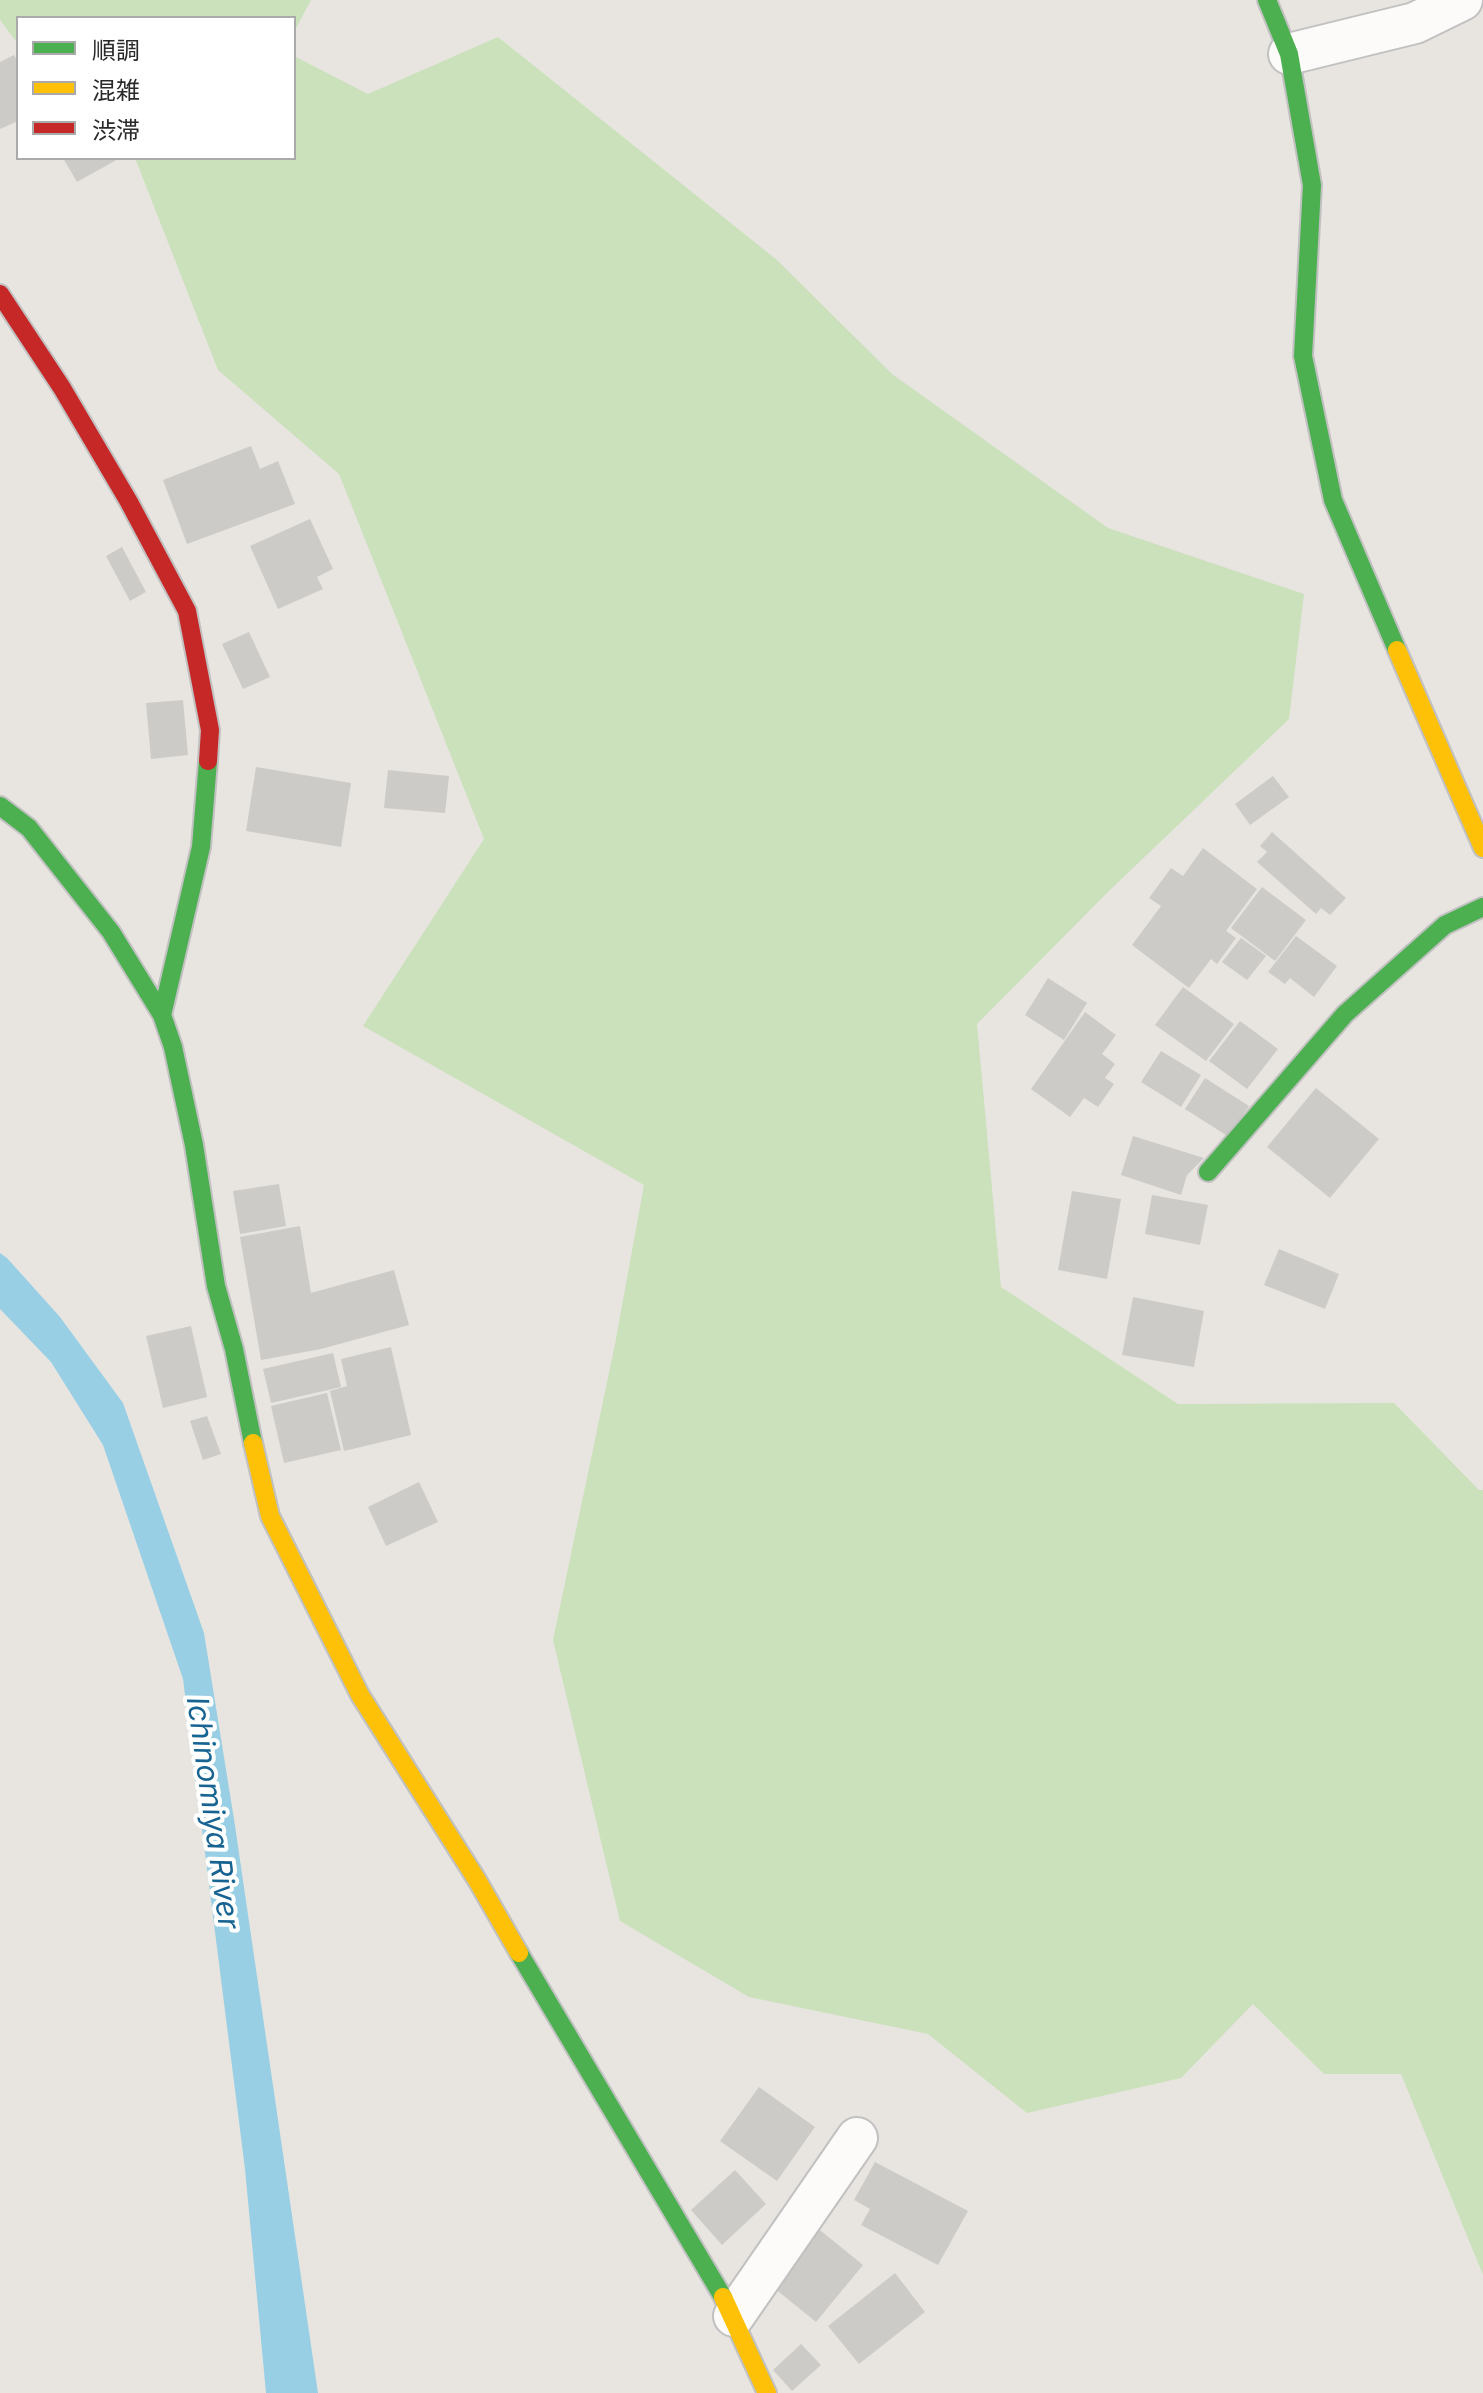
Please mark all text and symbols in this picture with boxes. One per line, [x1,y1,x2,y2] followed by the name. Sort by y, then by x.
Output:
[16,16,296,160] legend
[92,36,140,65] text: 順調
[92,76,140,105] text: 混雑
[92,116,140,145] text: 渋滞
[178,1695,246,1931] water label: Ichinomiya River

